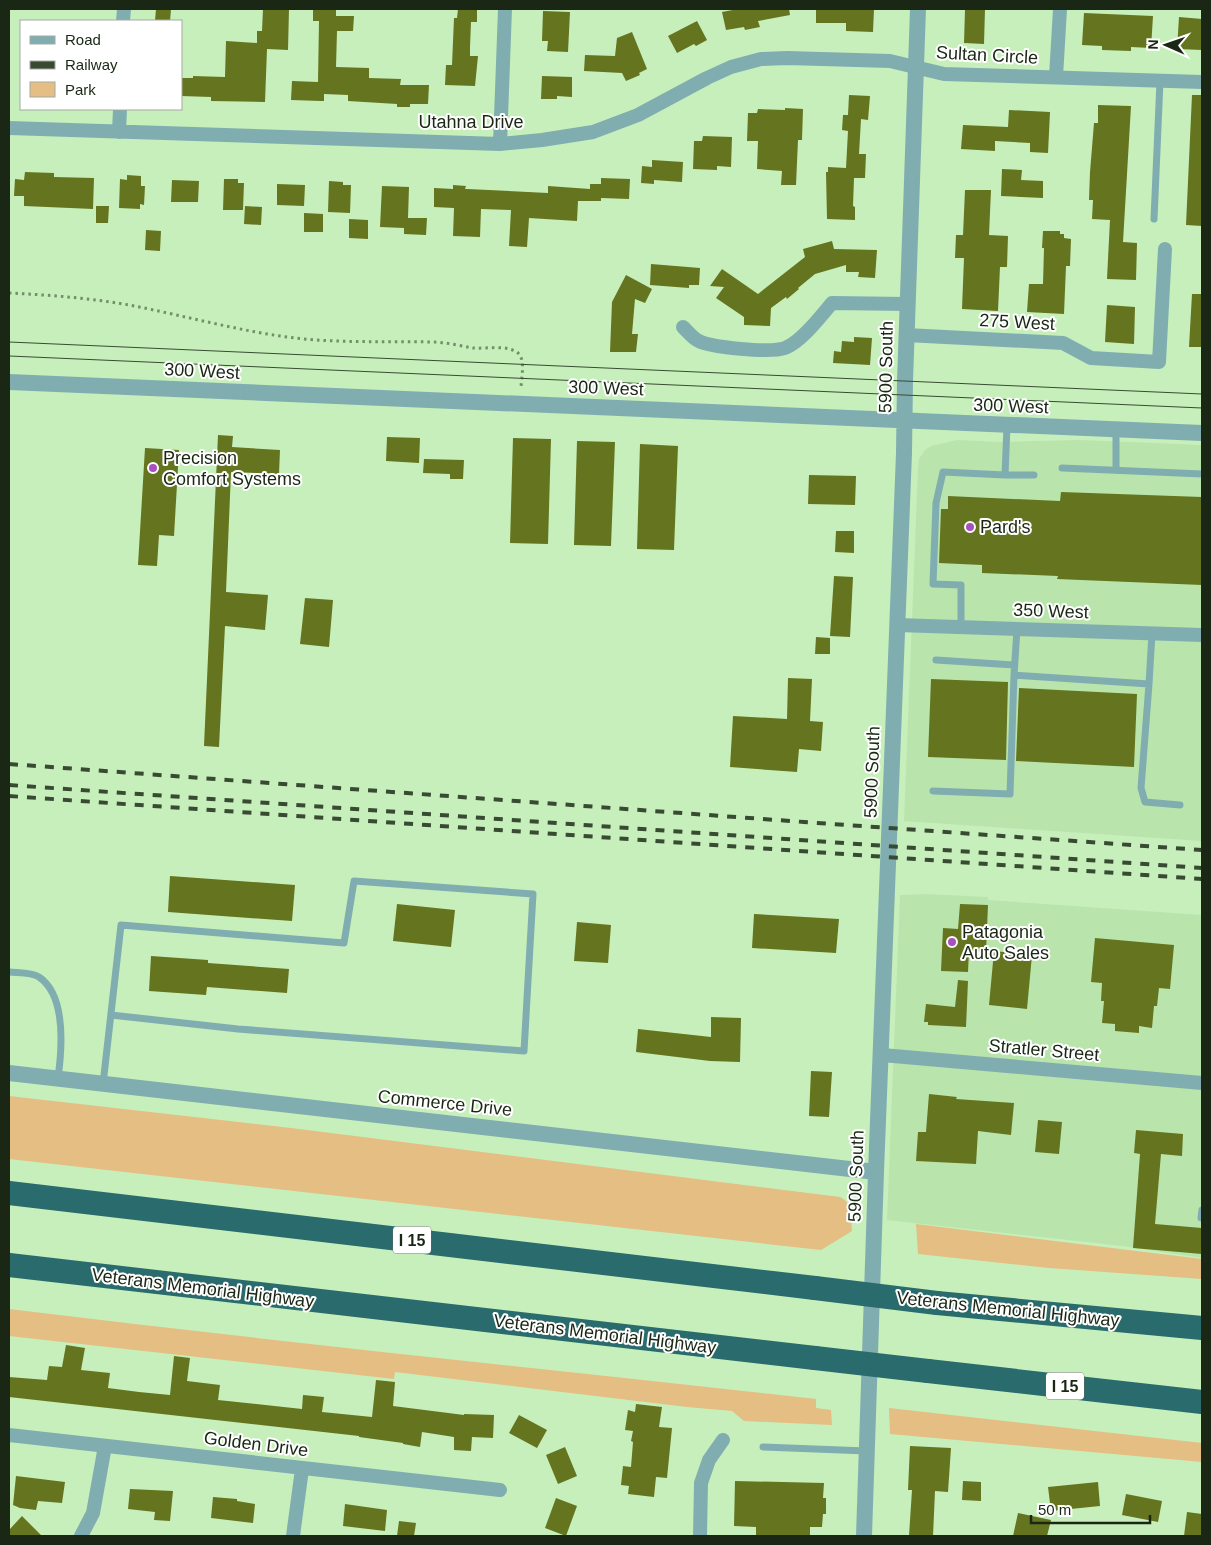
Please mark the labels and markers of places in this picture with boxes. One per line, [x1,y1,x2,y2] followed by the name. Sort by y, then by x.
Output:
[163,448,301,489] place label: Precision Comfort Systems
[147,462,159,474] marker: Precision Comfort Systems
[980,517,1030,537] place label: Pard's
[964,521,976,533] marker: Pard's
[962,922,1049,963] place label: Patagonia Auto Sales
[946,936,958,948] marker: Patagonia Auto Sales

